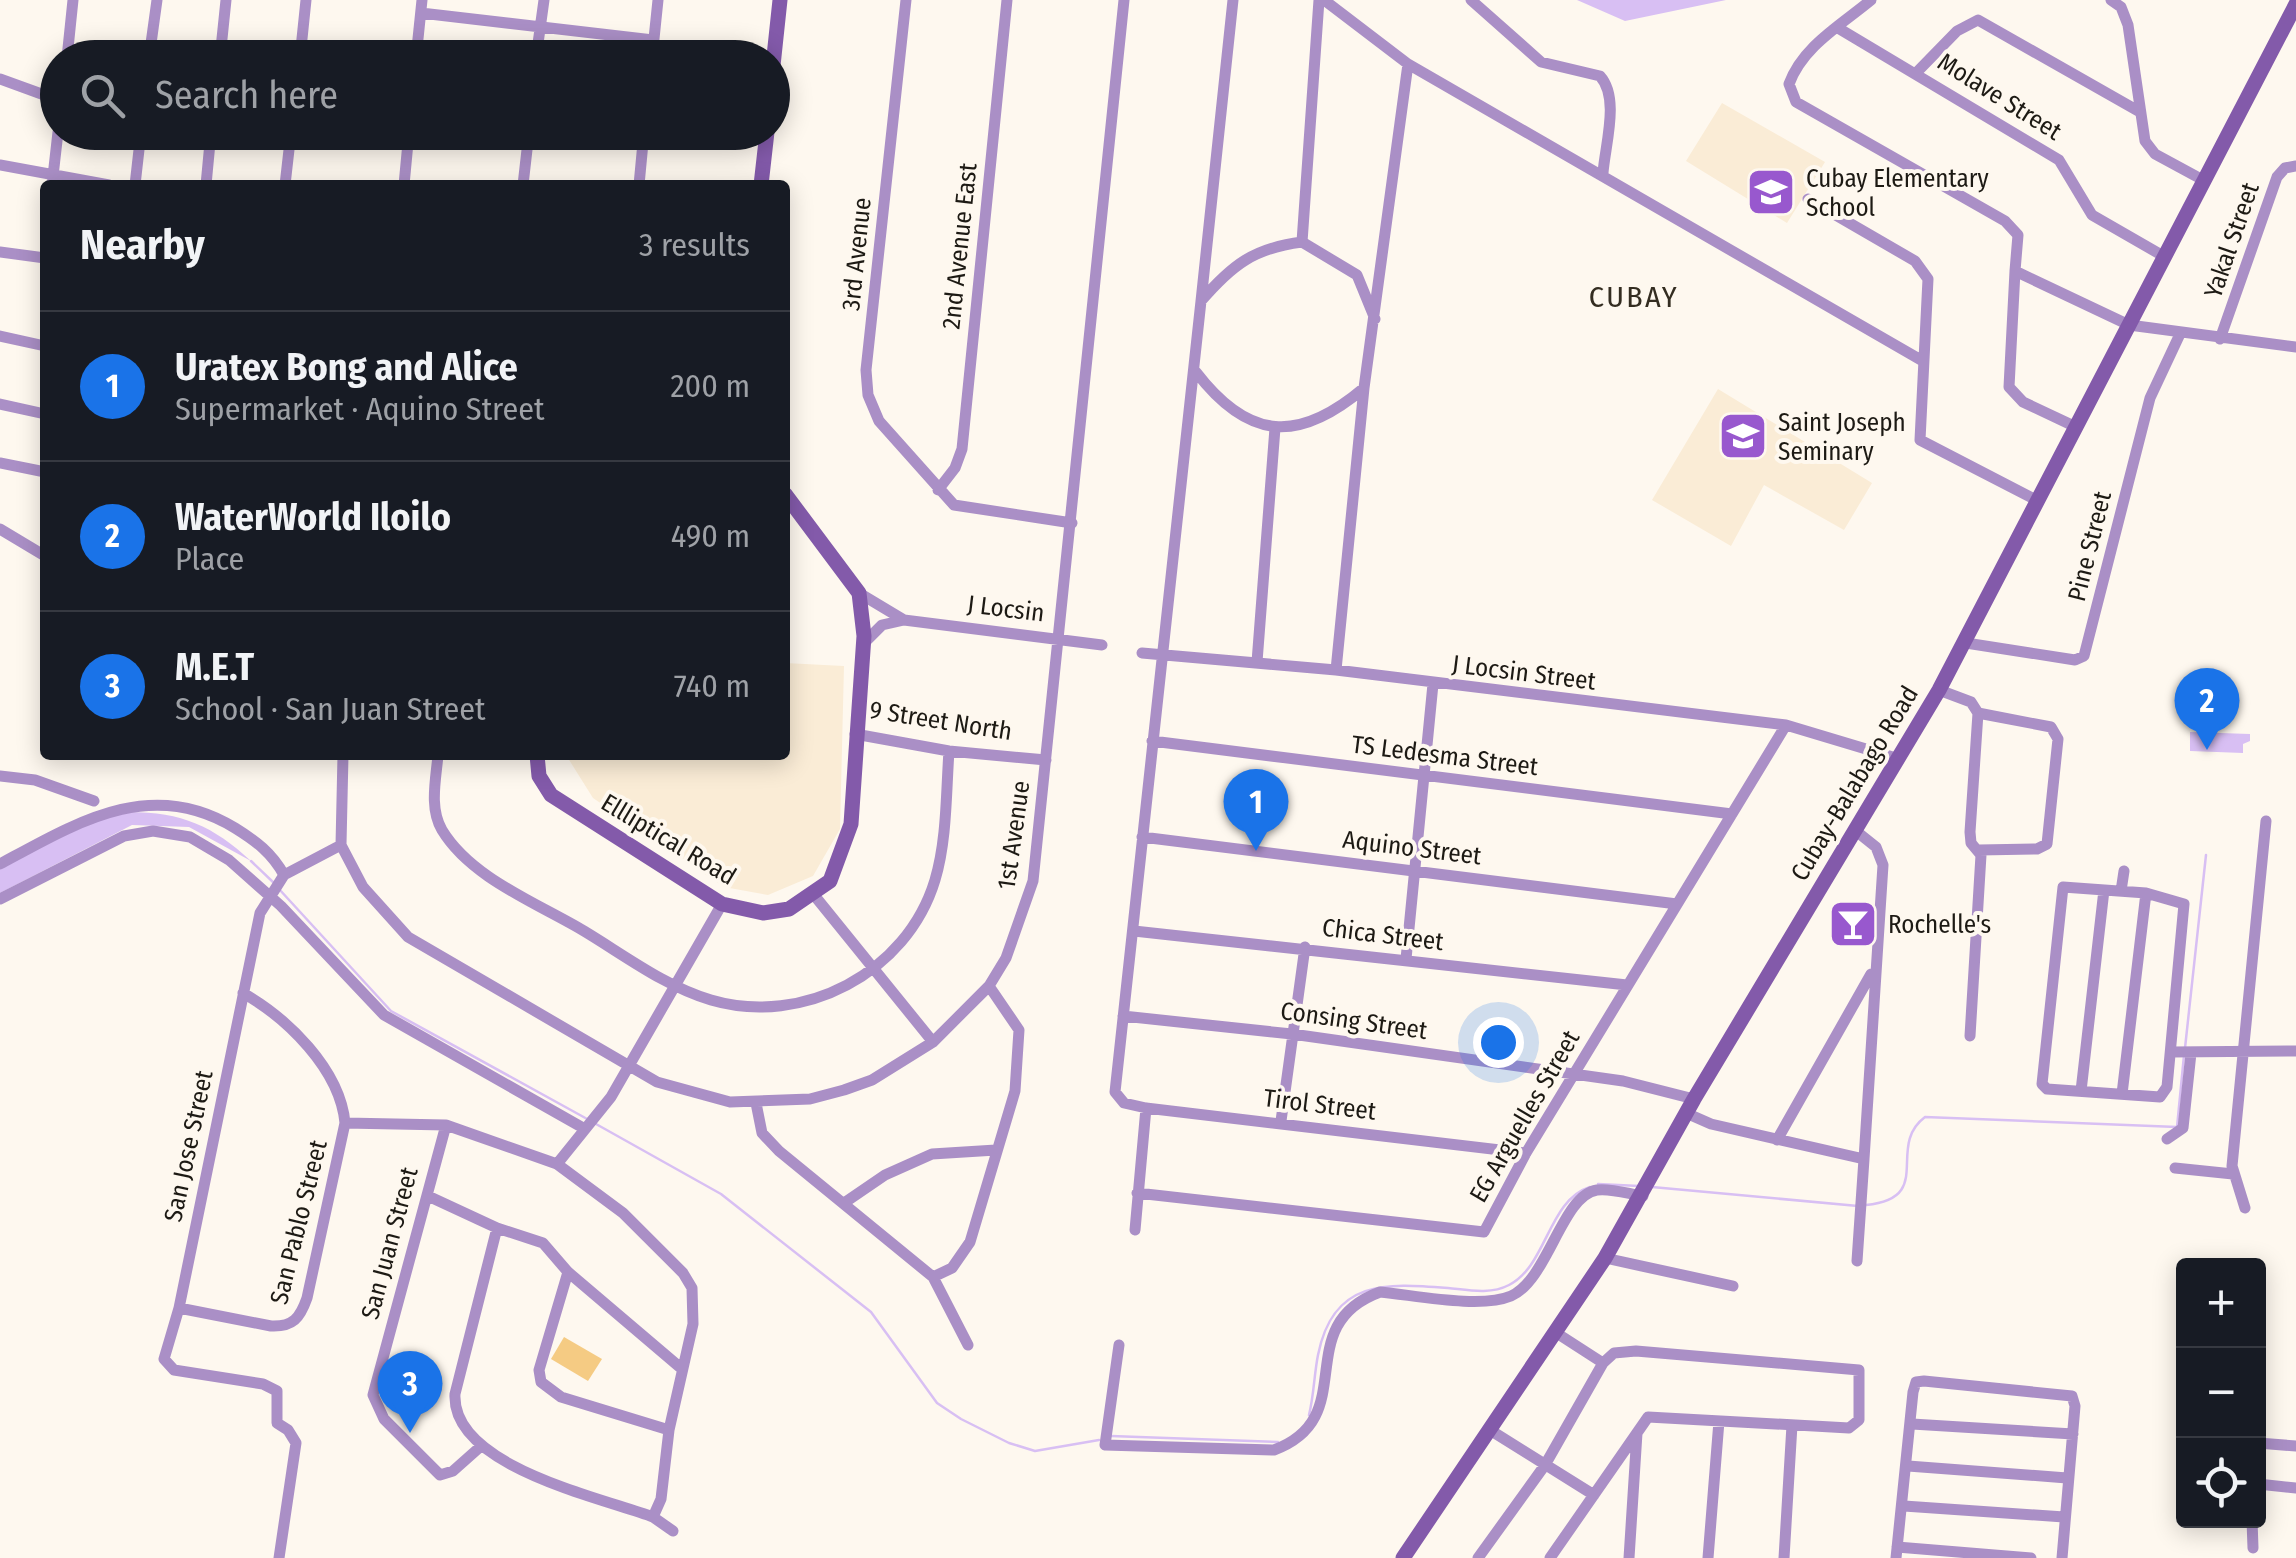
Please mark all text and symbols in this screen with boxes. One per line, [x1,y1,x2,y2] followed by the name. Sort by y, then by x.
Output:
[40,40,790,150] search box
[1932,47,2067,147] street label: Molave Street
[75,68,130,123] icon: search
[155,72,338,118] text: Search here
[936,161,984,331] street label: 2nd Avenue East
[1806,164,1989,223] place label: Cubay Elementary School
[1745,166,1797,218] school or university icon: Cubay Elementary School
[2198,178,2266,302] street label: Yakal Street
[836,196,878,312] street label: 3rd Avenue
[80,220,205,270] text: Nearby
[639,226,750,264] text: 3 results
[1589,279,1679,315] district label: CUBAY
[175,344,518,390] text: Uratex Bong and Alice
[106,367,119,405] text: 1
[670,367,750,405] text: 200 m
[175,390,544,428] text: Supermarket · Aquino Street
[1778,408,1906,467] place label: Saint Joseph Seminary
[1717,410,1769,462] school or university icon: Saint Joseph Seminary
[2062,487,2118,604] street label: Pine Street
[175,494,451,540] text: WaterWorld Iloilo
[105,517,120,555] text: 2
[671,517,750,555] text: 490 m
[175,540,244,578] text: Place
[966,589,1046,629] street label: J Locsin
[175,644,254,690] text: M.E.T
[1450,649,1598,697] street label: J Locsin Street
[105,667,120,705] text: 3
[674,667,750,705] text: 740 m
[2174,668,2240,750] pin: 2
[1785,681,1925,886] street label: Cubay-Balabago Road
[175,690,486,728] text: School · San Juan Street
[867,695,1014,747] street label: 9 Street North
[1350,730,1541,782] street label: TS Ledesma Street
[1224,768,1288,851] pin: 1
[992,779,1036,891] street label: 1st Avenue
[596,788,741,892] street label: Ellliptical Road
[1341,825,1484,871] street label: Aquino Street
[1827,898,1879,950] bar icon: Rochelle's
[1888,910,1991,940] place label: Rochelle's
[1321,913,1446,957] street label: Chica Street
[1279,996,1430,1046] street label: Consing Street
[1473,1017,1524,1068] your location
[1463,1024,1587,1208] street label: EG Arguelles Street
[158,1067,220,1225] street label: San Jose Street
[1262,1083,1379,1127] street label: Tirol Street
[264,1136,334,1307] street label: San Pablo Street
[355,1163,425,1323] street label: San Juan Street
[2176,1258,2266,1528] map controls
[2176,1258,2266,1348] button: +
[2176,1348,2266,1438] button: −
[378,1350,442,1433] pin: 3
[2176,1438,2266,1528] button: locate

